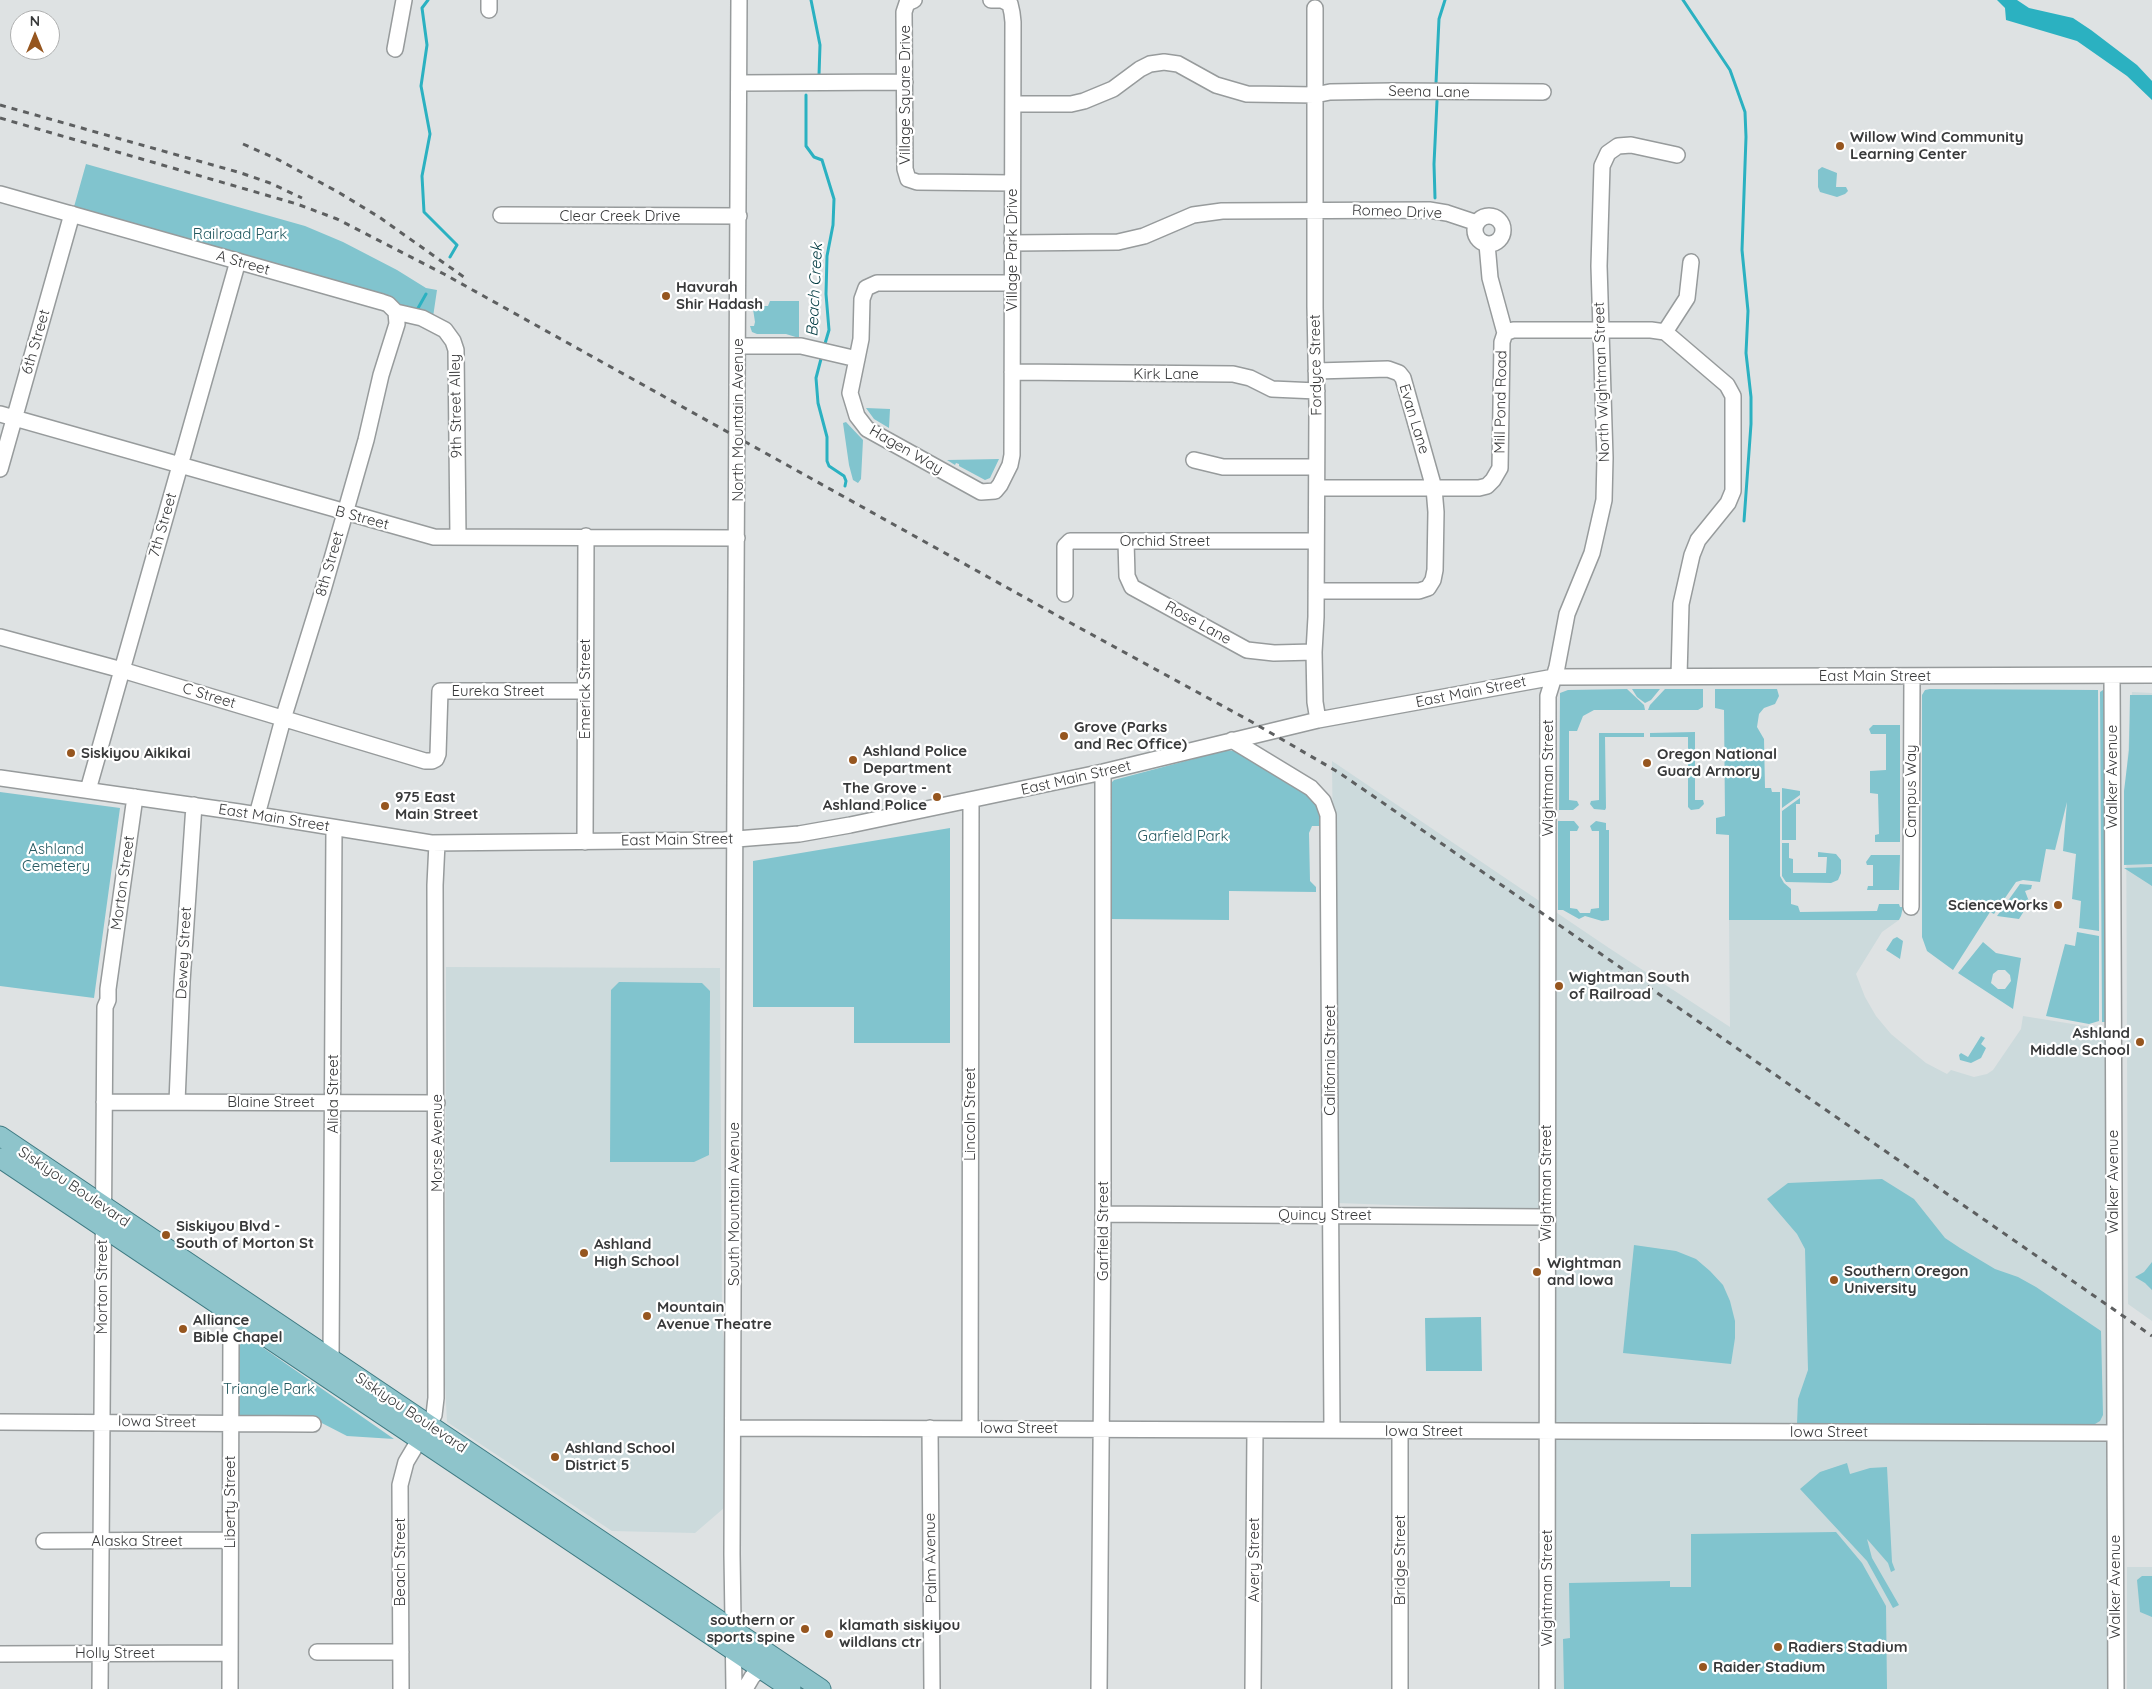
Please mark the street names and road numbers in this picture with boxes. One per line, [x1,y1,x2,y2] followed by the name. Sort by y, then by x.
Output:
[896,25,914,165] street label: Village Square Drive
[1388,82,1470,102] street label: Seena Lane
[1003,189,1021,311] street label: Village Park Drive
[1351,201,1443,223] street label: Romeo Drive
[559,207,681,225] street label: Clear Creek Drive
[214,247,272,279] street label: A Street
[1590,301,1614,463] street label: North Wightman Street
[18,307,54,377] street label: 6th Street
[1306,314,1326,416] street label: Fordyce Street
[729,338,747,502] street label: North Mountain Avenue
[1491,350,1511,454] street label: Mill Pond Road
[446,354,466,458] street label: 9th Street Alley
[1133,365,1199,383] street label: Kirk Lane
[1395,382,1433,456] street label: Evan Lane
[866,422,946,478] street label: Hagen Way
[145,491,181,559] street label: 7th Street
[333,502,391,534] street label: B Street
[312,529,348,599] street label: 8th Street
[1120,532,1210,550] street label: Orchid Street
[1162,597,1234,649] street label: Rose Lane
[576,639,594,739] street label: Emerick Street
[1819,667,1931,685] street label: East Main Street
[1414,672,1528,712] street label: East Main Street
[180,679,238,713] street label: C Street
[452,682,544,700] street label: Eureka Street
[1539,719,1557,837] street label: Wightman Street
[2103,725,2121,829] street label: Walker Avenue
[1902,744,1920,838] street label: Campus Way
[1019,757,1133,799] street label: East Main Street
[217,800,331,836] street label: East Main Street
[621,830,733,850] street label: East Main Street
[107,835,139,931] street label: Morton Street
[173,906,195,1000] street label: Dewey Street
[1321,1004,1339,1116] street label: California Street
[324,1054,342,1134] street label: Alida Street
[961,1067,979,1161] street label: Lincoln Street
[227,1093,315,1111] street label: Blaine Street
[428,1094,446,1192] street label: Morse Avenue
[725,1122,743,1286] street label: South Mountain Avenue
[1537,1124,1555,1242] street label: Wightman Street
[2104,1130,2122,1234] street label: Walker Avenue
[15,1143,133,1231] street label: Siskiyou Boulevard
[1094,1181,1112,1281] street label: Garfield Street
[1278,1206,1372,1224] street label: Quincy Street
[93,1239,111,1335] street label: Morton Street
[352,1369,470,1457] street label: Siskiyou Boulevard
[118,1412,196,1432] street label: Iowa Street
[980,1419,1058,1437] street label: Iowa Street
[1385,1422,1463,1440] street label: Iowa Street
[1790,1423,1868,1441] street label: Iowa Street
[221,1455,239,1549] street label: Liberty Street
[921,1513,941,1603] street label: Palm Avenue
[1391,1515,1409,1605] street label: Bridge Street
[1245,1517,1263,1603] street label: Avery Street
[391,1518,409,1606] street label: Beach Street
[1538,1529,1556,1647] street label: Wightman Street
[91,1532,183,1550] street label: Alaska Street
[2106,1535,2124,1639] street label: Walker Avenue
[75,1644,155,1662] street label: Holly Street

